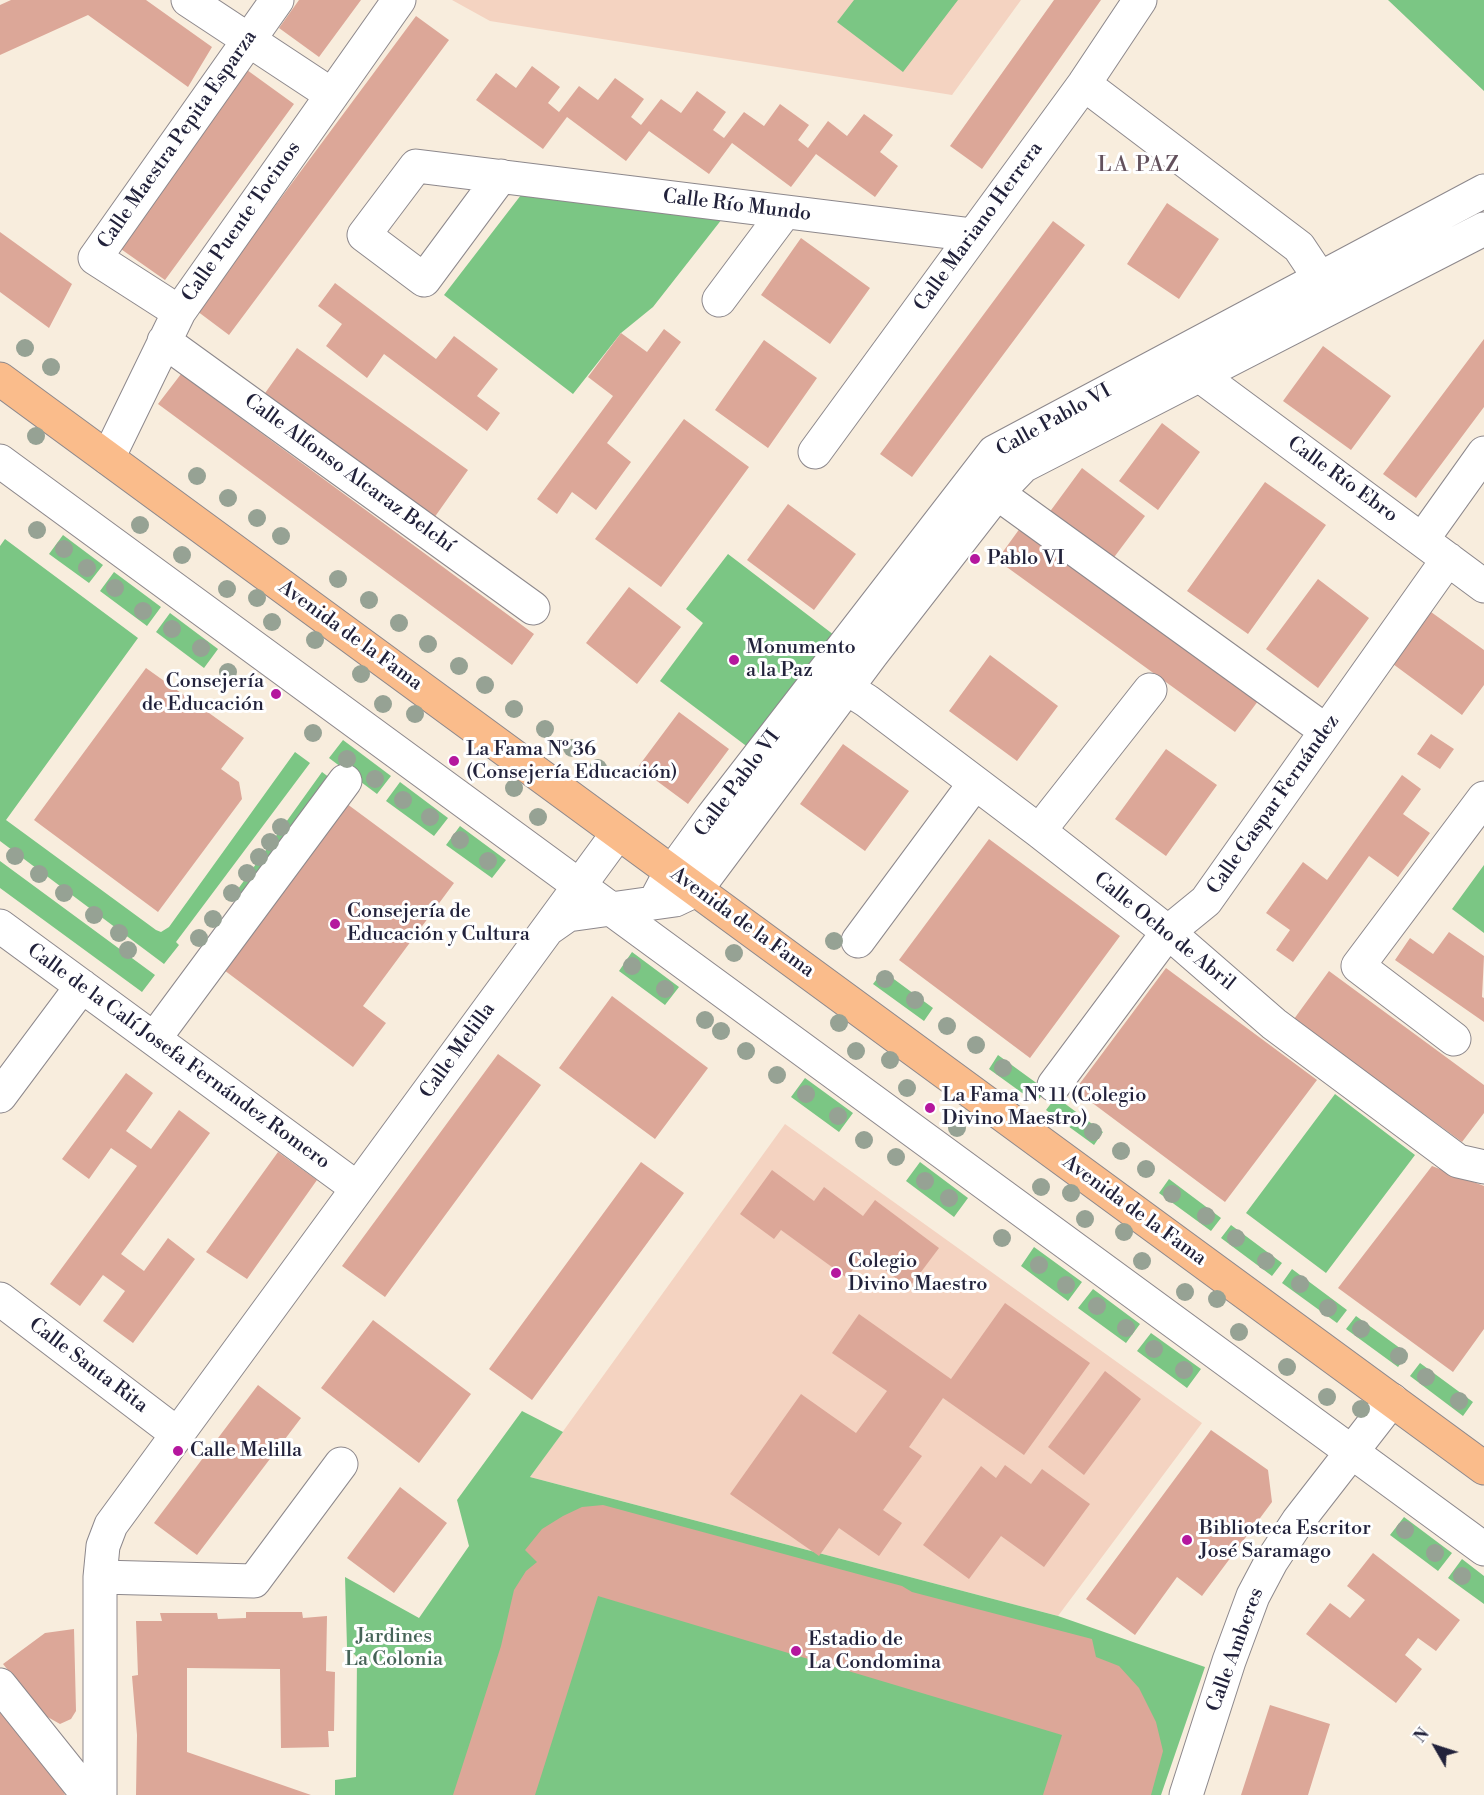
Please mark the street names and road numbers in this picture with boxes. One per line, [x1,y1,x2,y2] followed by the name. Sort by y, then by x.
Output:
[93,26,263,254] street label: Calle Maestra Pepita Esparza
[178,137,306,307] street label: Calle Puente Tocinos
[910,138,1048,316] street label: Calle Mariano Herrera
[661,185,813,227] street label: Calle Río Mundo
[993,380,1115,462] street label: Calle Pablo VI
[239,390,459,558] street label: Calle Alfonso Alcaraz Belchí
[1282,432,1402,528] street label: Calle Río Ebro
[273,576,427,696] street label: Avenida de la Fama
[1203,711,1345,899] street label: Calle Gaspar Fernández
[690,726,786,842] street label: Calle Pablo VI
[665,863,819,983] street label: Avenida de la Fama
[1089,868,1239,996] street label: Calle Ocho de Abril
[22,939,334,1175] street label: Calle de la Calí Josefa Fernández Romero
[415,999,501,1103] street label: Calle Melilla
[1057,1151,1211,1271] street label: Avenida de la Fama
[24,1313,152,1419] street label: Calle Santa Rita
[1202,1585,1270,1715] street label: Calle Amberes

